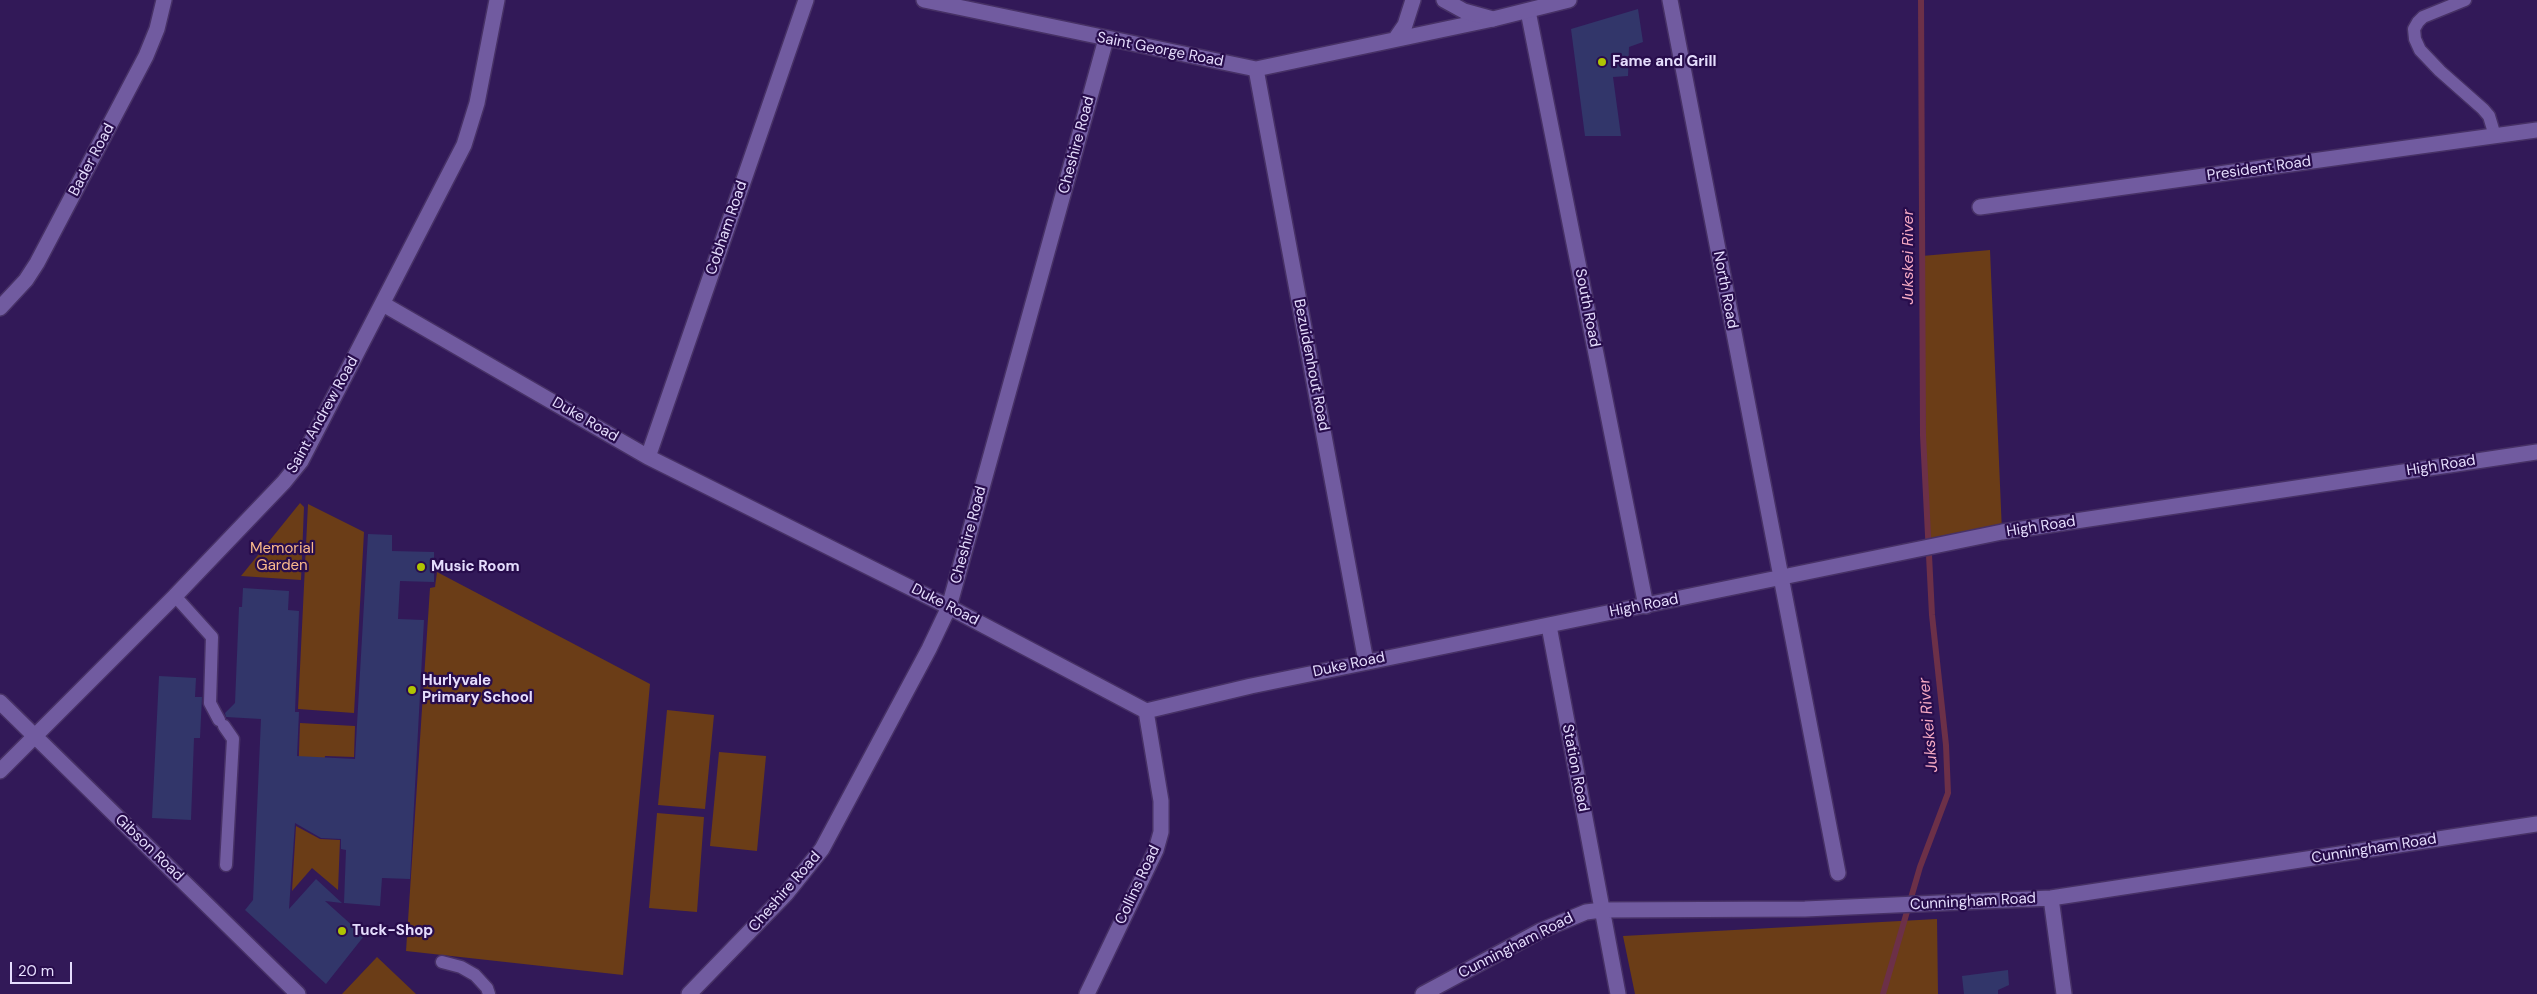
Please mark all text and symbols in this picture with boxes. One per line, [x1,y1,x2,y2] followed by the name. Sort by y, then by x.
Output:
[1095,29,1225,71] street label: Saint George Road
[1612,53,1716,71] place label: Fame and Grill
[1596,56,1608,68] marker: Fame and Grill
[1055,94,1099,196] street label: Cheshire Road
[65,121,119,199] street label: Bader Road
[2206,153,2312,185] street label: President Road
[703,179,751,277] street label: Cobham Road
[1899,209,1919,305] water label: Jukskei River
[1709,250,1741,330] street label: North Road
[1571,267,1603,349] street label: South Road
[1289,297,1333,433] street label: Bezuidenhout Road
[283,353,363,477] street label: Saint Andrew Road
[549,394,621,446] street label: Duke Road
[2405,452,2477,480] street label: High Road
[947,484,991,586] street label: Cheshire Road
[2005,513,2077,541] street label: High Road
[250,540,314,575] park label: Memorial Garden
[431,558,520,576] place label: Music Room
[415,561,427,573] marker: Music Room
[908,580,982,630] street label: Duke Road
[1608,591,1680,621] street label: High Road
[1311,649,1387,681] street label: Duke Road
[422,672,533,707] place label: Hurlyvale Primary School
[1915,677,1943,773] water label: Jukskei River
[406,684,418,696] marker: Hurlyvale Primary School
[1558,723,1592,813] street label: Station Road
[111,811,187,885] street label: Gibson Road
[2310,830,2438,868] street label: Cunningham Road
[1112,843,1164,927] street label: Collins Road
[745,848,825,936] street label: Cheshire Road
[1910,890,2036,914] street label: Cunningham Road
[1456,909,1576,983] street label: Cunningham Road
[352,922,433,940] place label: Tuck-Shop
[336,925,348,937] marker: Tuck-Shop
[12,952,75,984] scale bar
[18,961,54,981] text: 20 m

